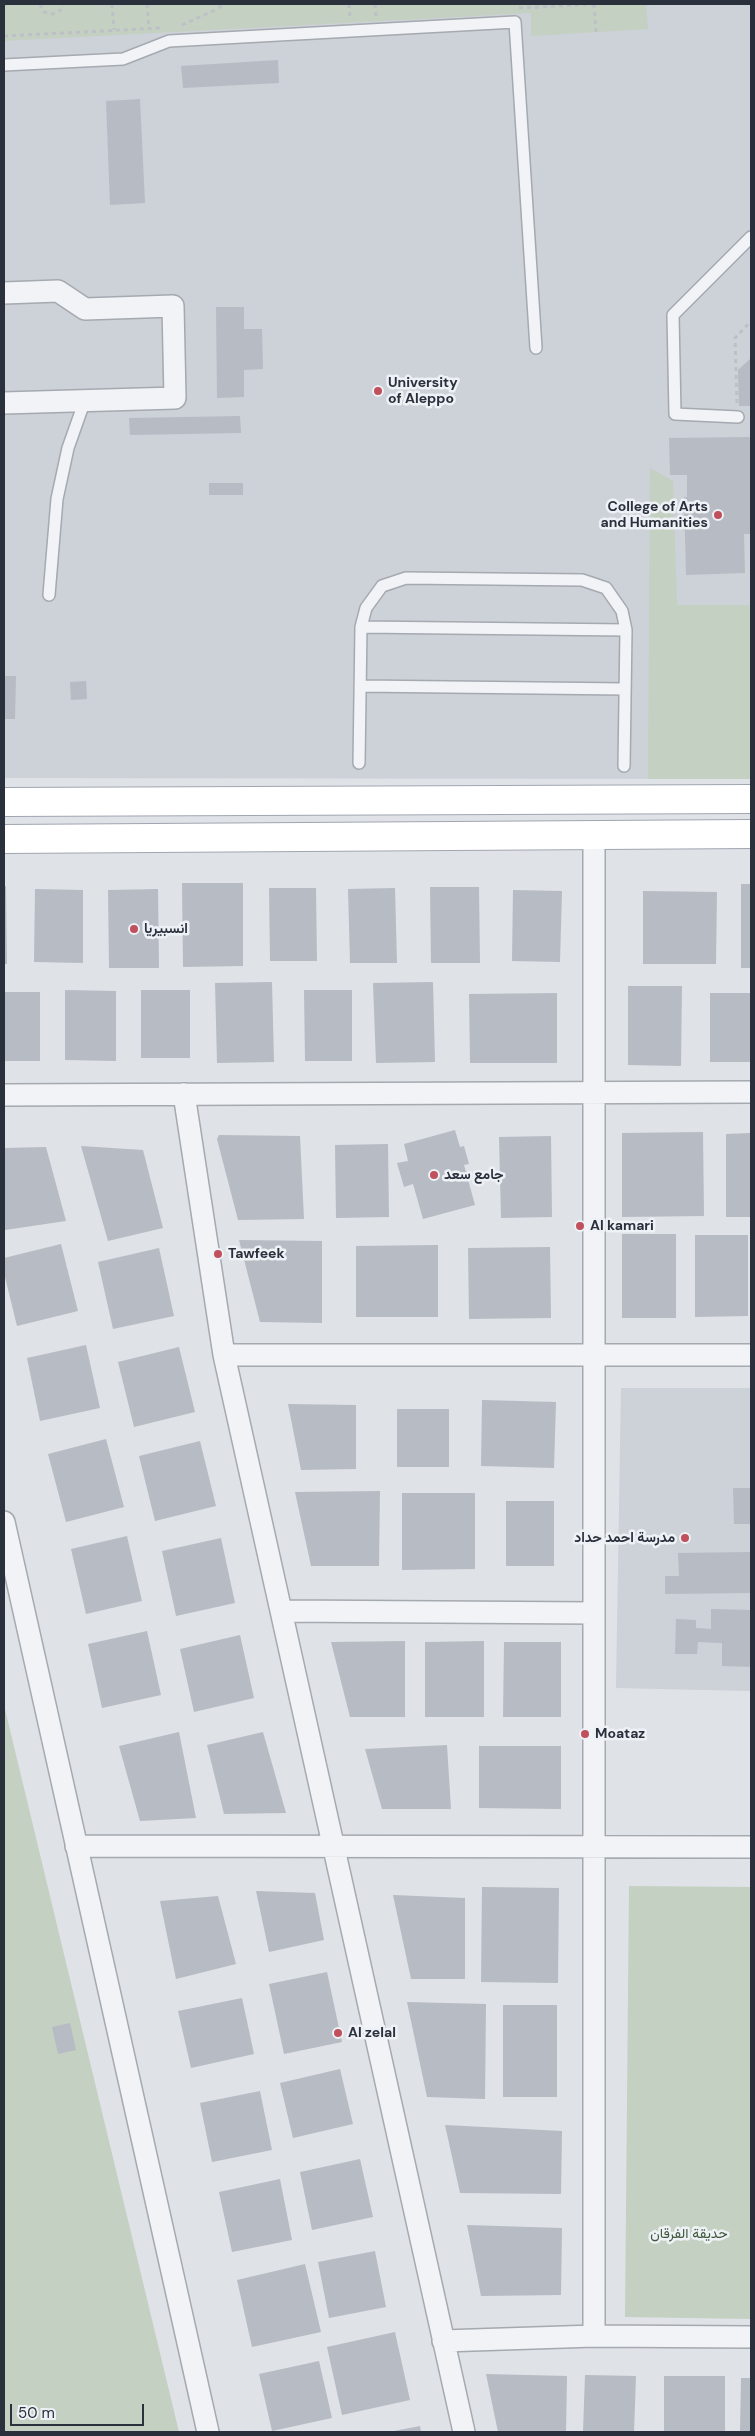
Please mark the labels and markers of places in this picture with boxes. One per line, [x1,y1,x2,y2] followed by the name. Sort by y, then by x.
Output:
[388,375,458,408] place label: University of Aleppo
[372,385,384,397] marker: University of Aleppo
[600,499,708,532] place label: College of Arts and Humanities
[712,509,724,521] marker: College of Arts and Humanities
[144,921,188,937] place label: انسبيريا
[128,923,140,935] marker: انسبيريا
[444,1167,504,1183] place label: جامع سعد
[428,1169,440,1181] marker: جامع سعد
[590,1218,654,1234] place label: Al kamari
[574,1220,586,1232] marker: Al kamari
[228,1246,285,1262] place label: Tawfeek
[212,1248,224,1260] marker: Tawfeek
[574,1530,675,1546] place label: مدرسة احمد حداد
[679,1532,691,1544] marker: مدرسة احمد حداد
[595,1726,645,1742] place label: Moataz
[579,1728,591,1740] marker: Moataz
[348,2025,396,2041] place label: Al zelal
[332,2027,344,2039] marker: Al zelal

